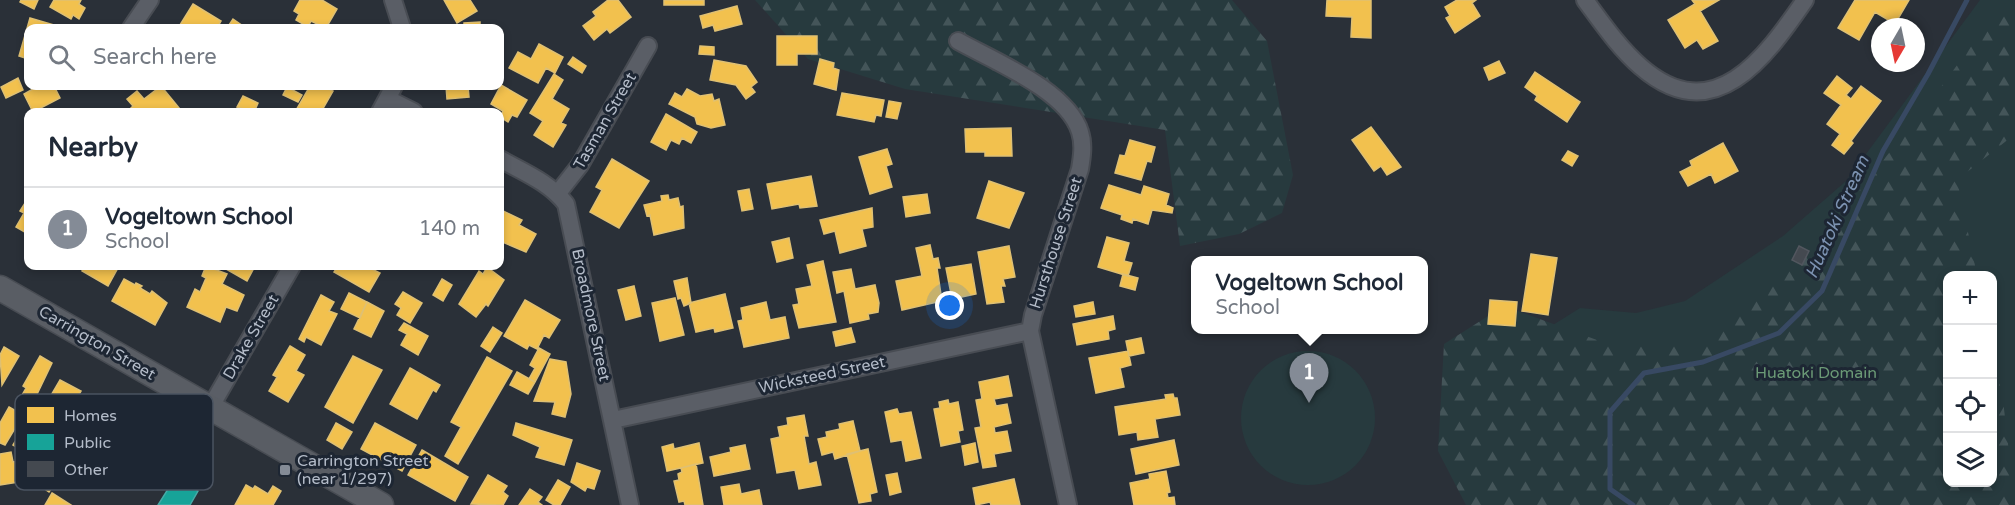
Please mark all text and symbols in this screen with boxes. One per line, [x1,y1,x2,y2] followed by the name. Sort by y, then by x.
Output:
[1871,18,1925,72] north arrow
[24,24,504,90] search box
[45,41,78,74] icon: search
[93,44,217,70] text: Search here
[569,69,641,173] street label: Tasman Street
[48,132,138,163] text: Nearby
[1800,152,1874,282] water label: Huatoki Stream
[1025,175,1087,311] street label: Hursthouse Street
[105,204,293,230] text: Vogeltown School
[61,217,74,241] text: 1
[419,217,480,241] text: 140 m
[105,230,169,254] text: School
[567,247,615,383] street label: Broadmore Street
[1191,256,1428,334] popup
[1215,270,1404,296] text: Vogeltown School
[1943,271,1997,487] map controls
[1943,271,1997,325] button: +
[219,291,283,383] street label: Drake Street
[935,291,964,320] your location
[1215,296,1280,320] text: School
[35,301,159,385] street label: Carrington Street
[1943,325,1997,379] button: −
[757,352,887,398] street label: Wicksteed Street
[1290,354,1328,403] pin: 1
[1755,363,1877,383] park label: Huatoki Domain
[1943,379,1997,433] button: locate
[15,394,213,490] legend
[64,406,117,426] text: Homes
[64,433,111,453] text: Public
[1943,433,1997,487] button: layers
[297,451,429,489] place label: Carrington Street (near 1/297)
[64,460,109,480] text: Other
[278,463,292,477] marker: Carrington Street (near 1/297)

